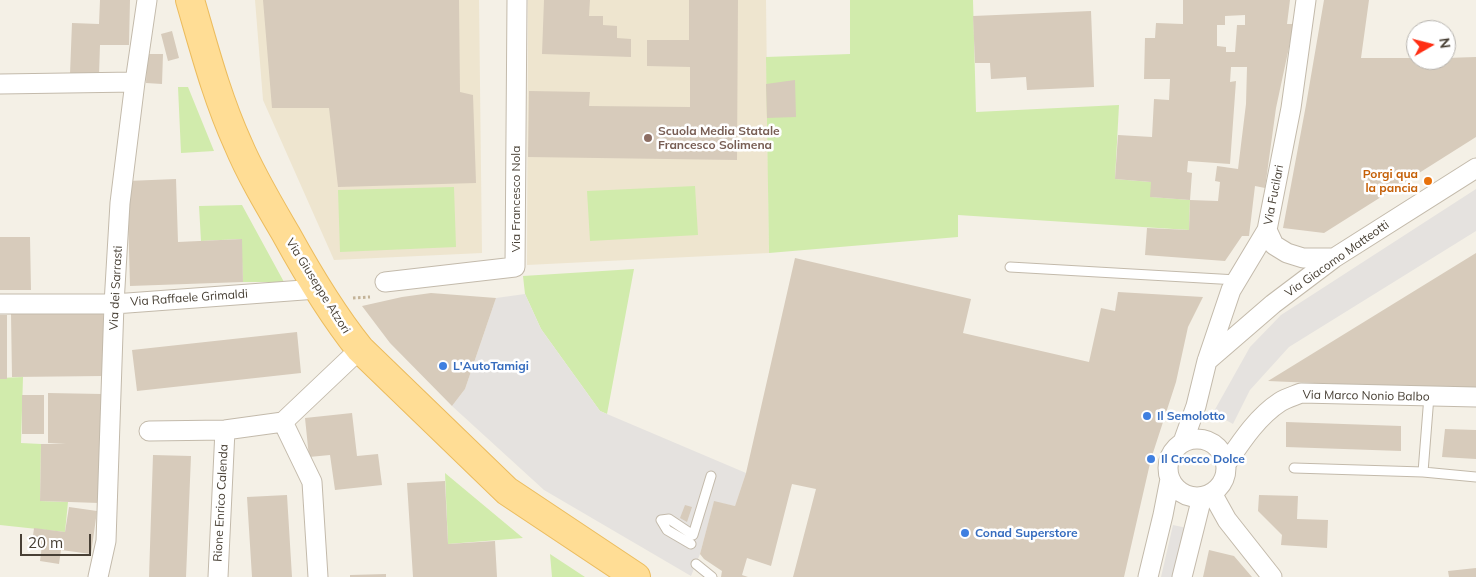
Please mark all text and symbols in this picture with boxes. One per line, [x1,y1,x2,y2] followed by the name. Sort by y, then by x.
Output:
[1406,20,1456,70] north arrow
[1435,37,1455,50] text: N
[658,124,780,152] place label: Scuola Media Statale Francesco Solimena
[642,132,654,144] marker: Scuola Media Statale Francesco Solimena
[509,146,523,252] street label: Via Francesco Nola
[1261,164,1287,226] street label: Via Fucilari
[1363,167,1418,195] place label: Porgi qua la pancia
[1422,175,1434,187] marker: Porgi qua la pancia
[1282,218,1392,300] street label: Via Giacomo Matteotti
[283,236,353,336] street label: Via Giuseppe Atzori
[107,245,125,331] street label: Via dei Sarrasti
[130,287,248,309] street label: Via Raffaele Grimaldi
[453,359,529,373] place label: L'AutoTamigi
[437,360,449,372] marker: L'AutoTamigi
[1302,388,1430,404] street label: Via Marco Nonio Balbo
[1157,409,1225,423] place label: Il Semolotto
[1141,410,1153,422] marker: Il Semolotto
[211,444,231,562] street label: Rione Enrico Calenda
[1161,452,1245,466] place label: Il Crocco Dolce
[1145,453,1157,465] marker: Il Crocco Dolce
[22,524,94,556] scale bar
[975,526,1078,540] place label: Conad Superstore
[959,527,971,539] marker: Conad Superstore
[28,533,63,552] text: 20 m

